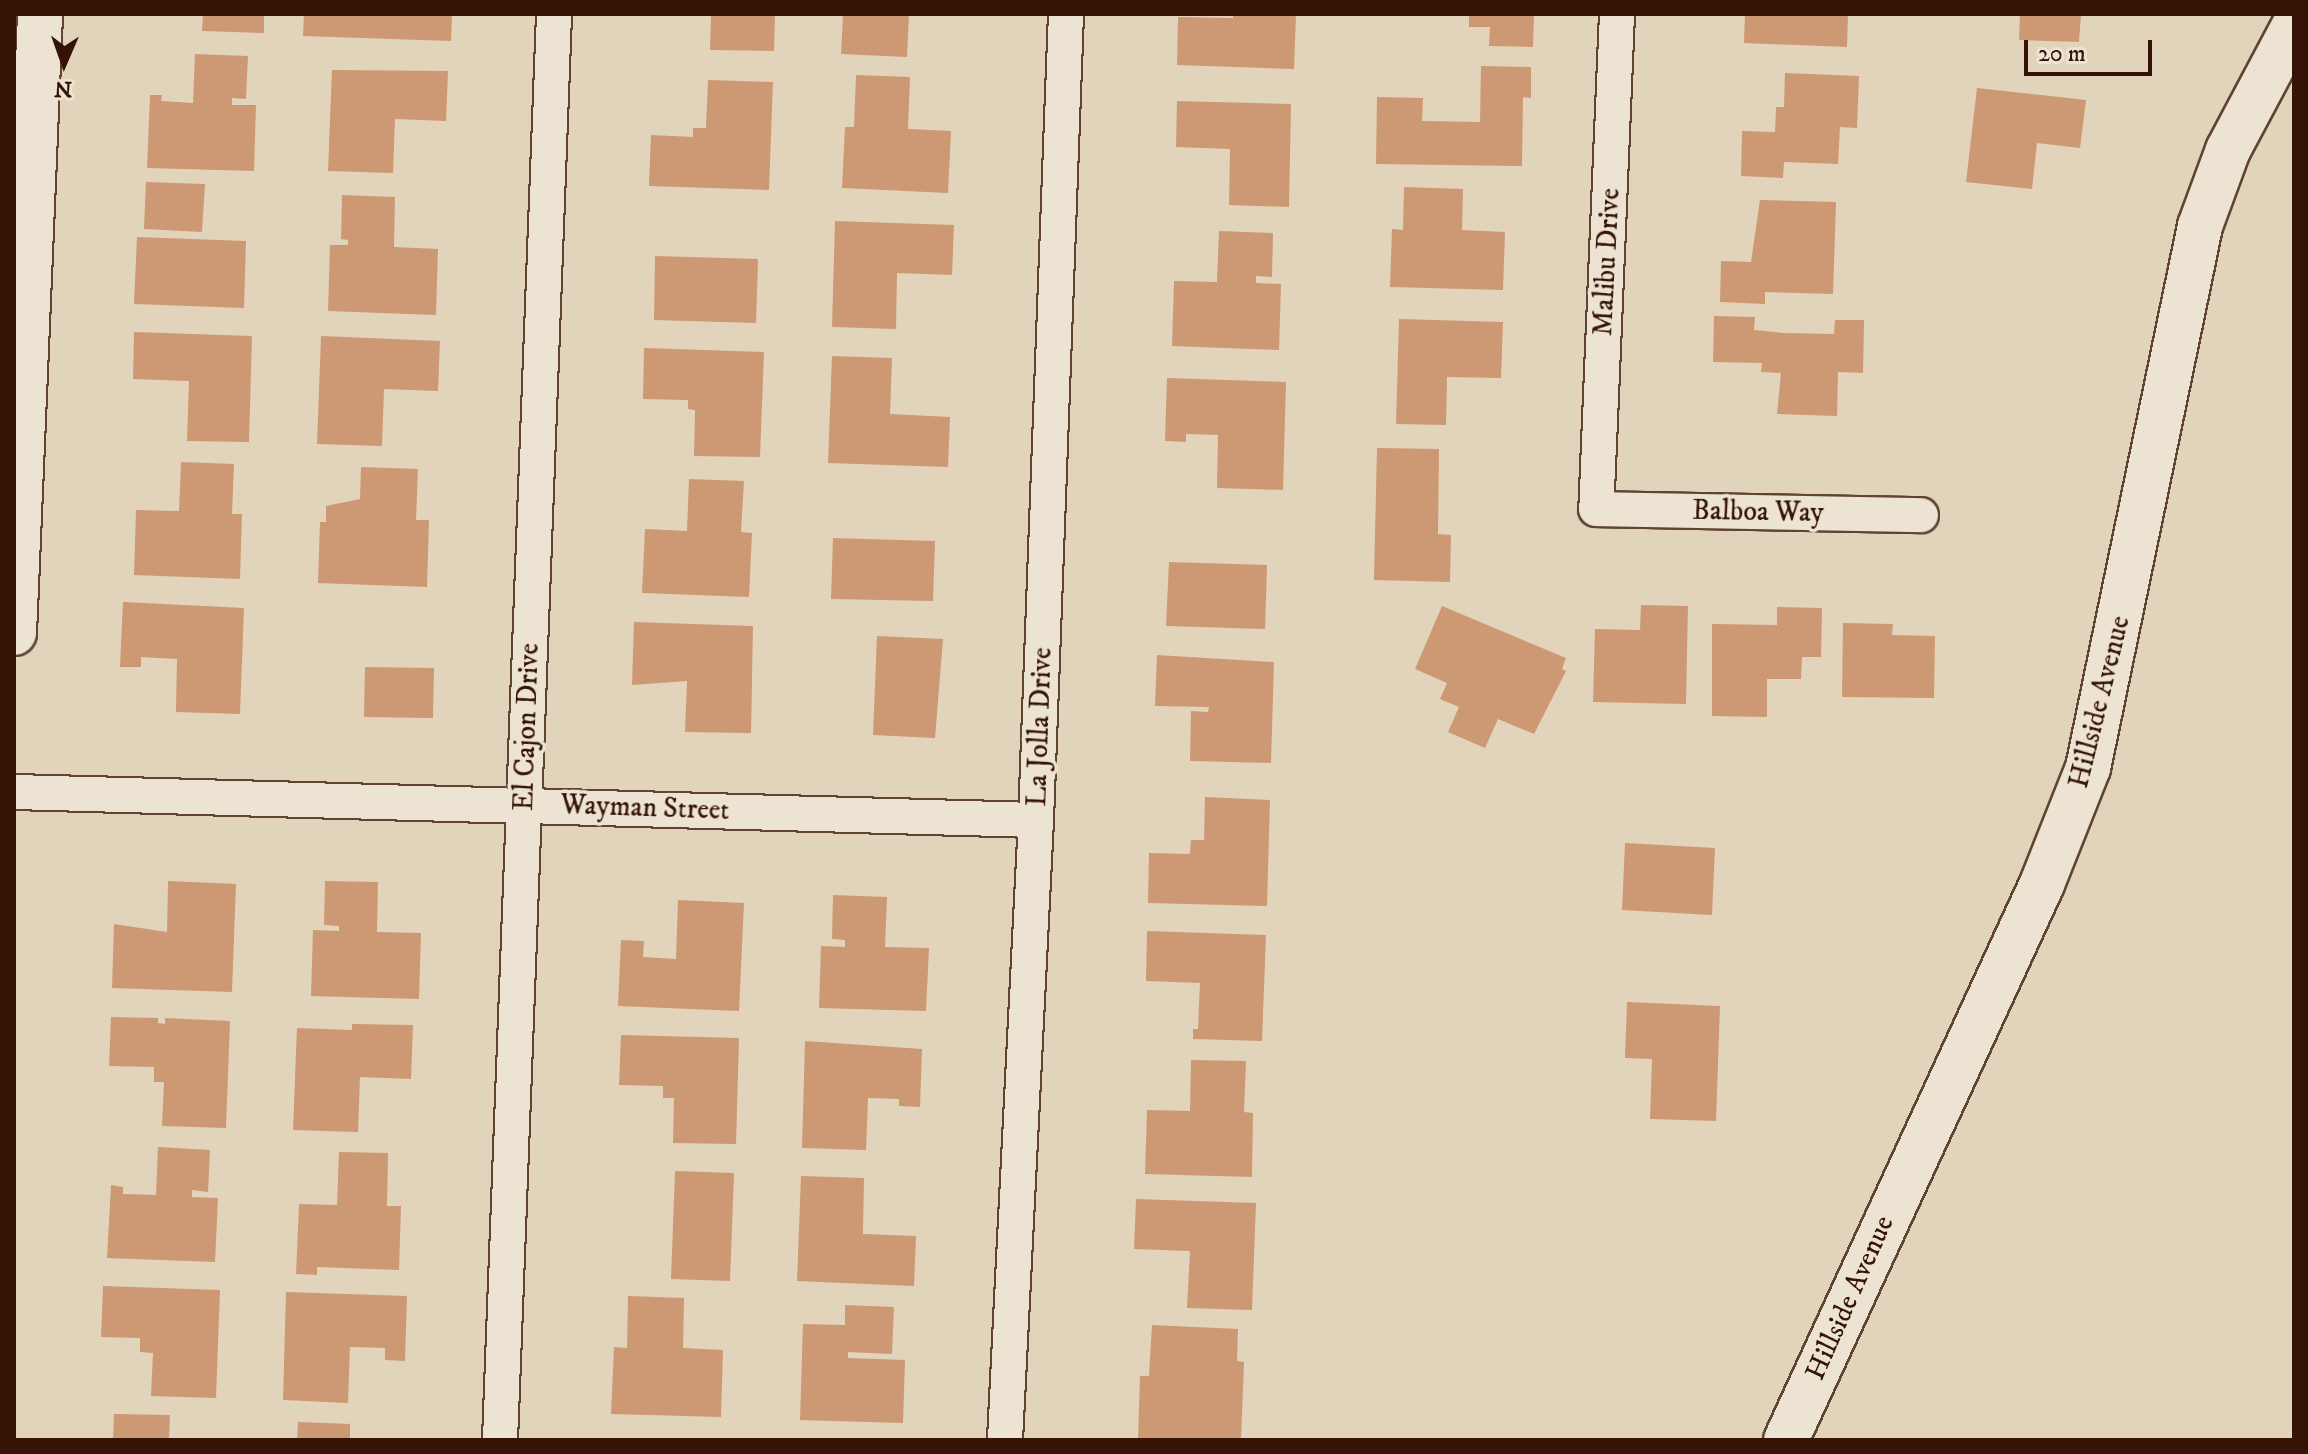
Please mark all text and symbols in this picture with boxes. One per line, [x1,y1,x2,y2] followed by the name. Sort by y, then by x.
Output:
[24,24,104,104] north arrow
[2028,24,2156,74] scale bar
[2038,39,2086,69] text: 20 m
[54,75,73,102] text: N
[1586,187,1628,337] street label: Malibu Drive
[1692,494,1824,530] street label: Balboa Way
[2062,612,2138,792] street label: Hillside Avenue
[507,642,547,812] street label: El Cajon Drive
[1020,647,1060,807] street label: La Jolla Drive
[560,788,730,828] street label: Wayman Street
[1799,1211,1901,1385] street label: Hillside Avenue

